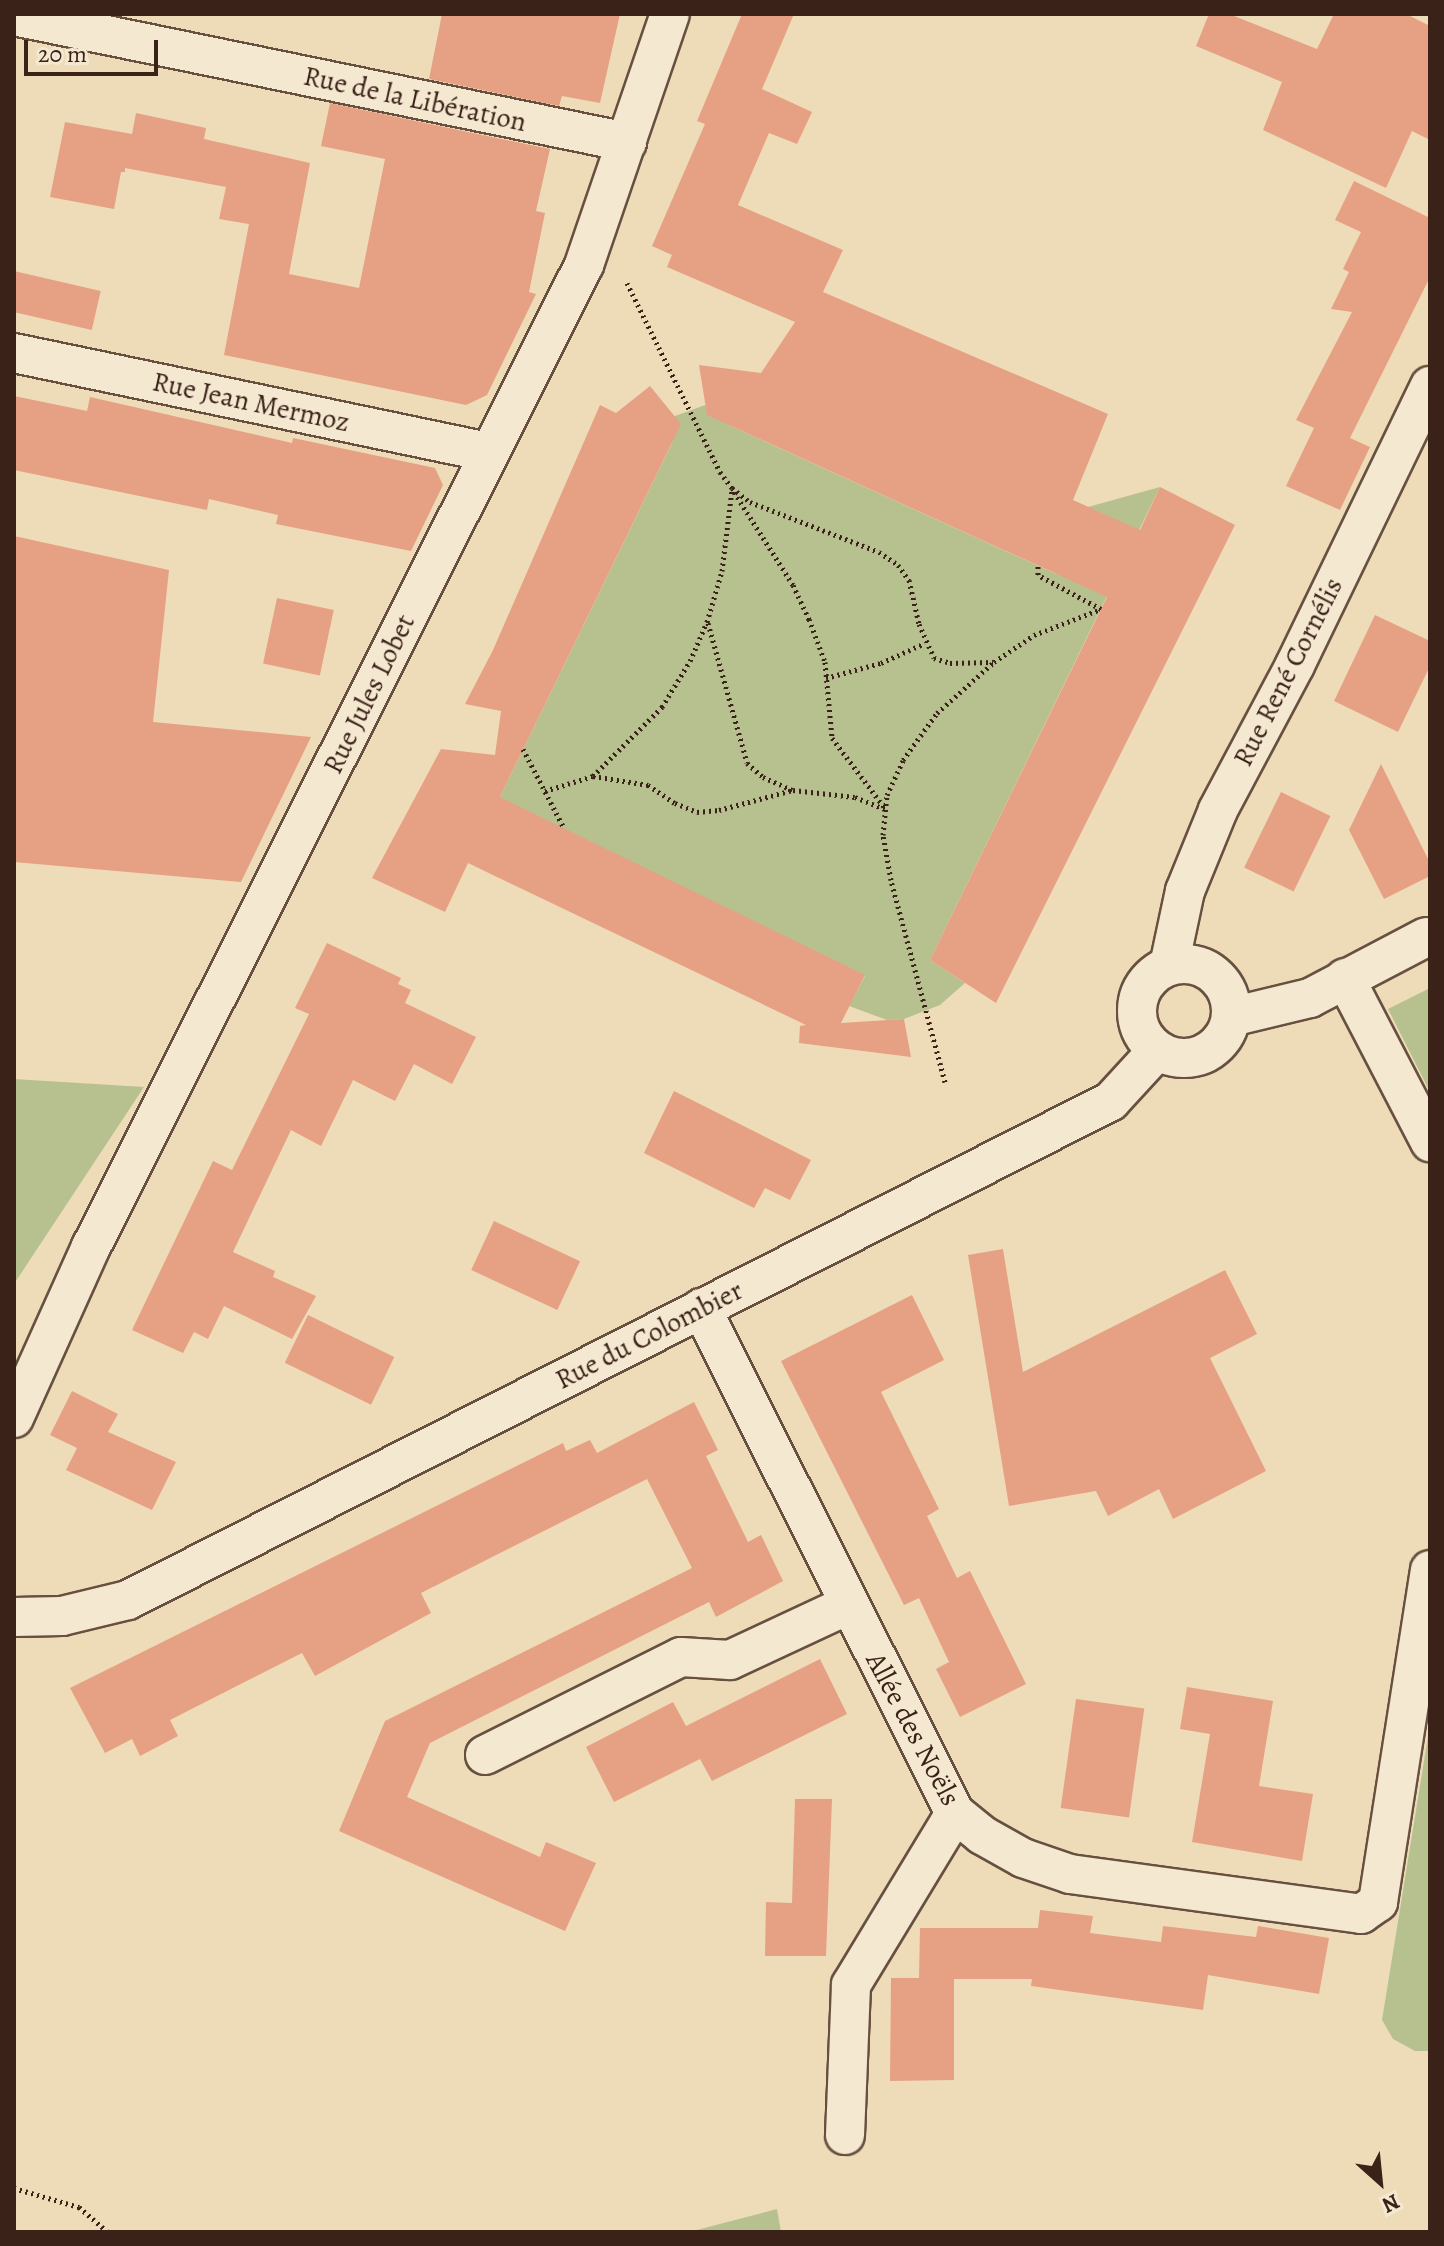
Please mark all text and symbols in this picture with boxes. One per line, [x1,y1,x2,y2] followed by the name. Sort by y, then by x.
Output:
[28,24,162,74] scale bar
[38,38,87,70] text: 20 m
[301,59,529,139] street label: Rue de la Libération
[149,365,353,439] street label: Rue Jean Mermoz
[1226,572,1350,772] street label: Rue René Cornélis
[316,609,422,779] street label: Rue Jules Lobet
[550,1273,748,1397] street label: Rue du Colombier
[859,1647,967,1811] street label: Allée des Noëls
[1340,2142,1420,2222] north arrow
[1377,2186,1405,2220] text: N

